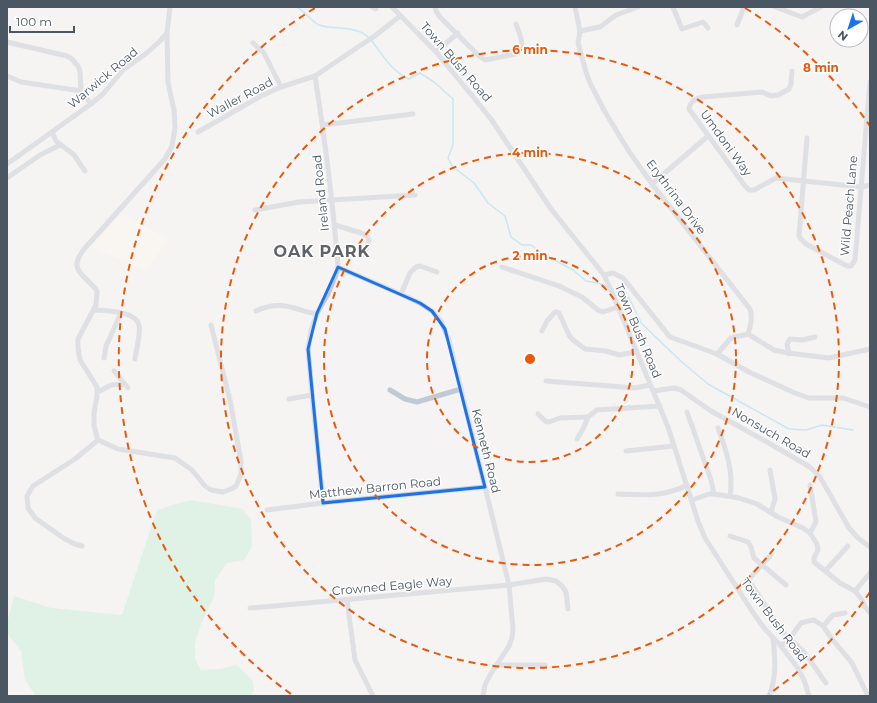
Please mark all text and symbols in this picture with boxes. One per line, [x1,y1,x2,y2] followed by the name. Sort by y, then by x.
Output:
[10,8,74,34] scale bar
[829,8,869,48] north arrow
[16,14,52,29] text: 100 m
[418,19,495,105] street label: Town Bush Road
[835,28,851,44] text: N
[512,42,548,57] text: 6 min
[65,44,141,111] street label: Warwick Road
[803,60,839,75] text: 8 min
[204,74,275,121] street label: Waller Road
[697,107,756,179] street label: Umdoni Way
[512,145,548,160] text: 4 min
[309,154,332,232] street label: Ireland Road
[837,155,860,257] street label: Wild Peach Lane
[643,156,709,237] street label: Erythrina Drive
[274,242,371,261] district label: OAK PARK
[513,248,547,263] text: 2 min
[612,281,665,380] street label: Town Bush Road
[523,352,537,366] centre of rings
[729,404,813,461] street label: Nonsuch Road
[469,407,504,495] street label: Kenneth Road
[308,473,442,502] street label: Matthew Barron Road
[331,573,453,598] street label: Crowned Eagle Way
[738,575,811,665] street label: Town Bush Road

